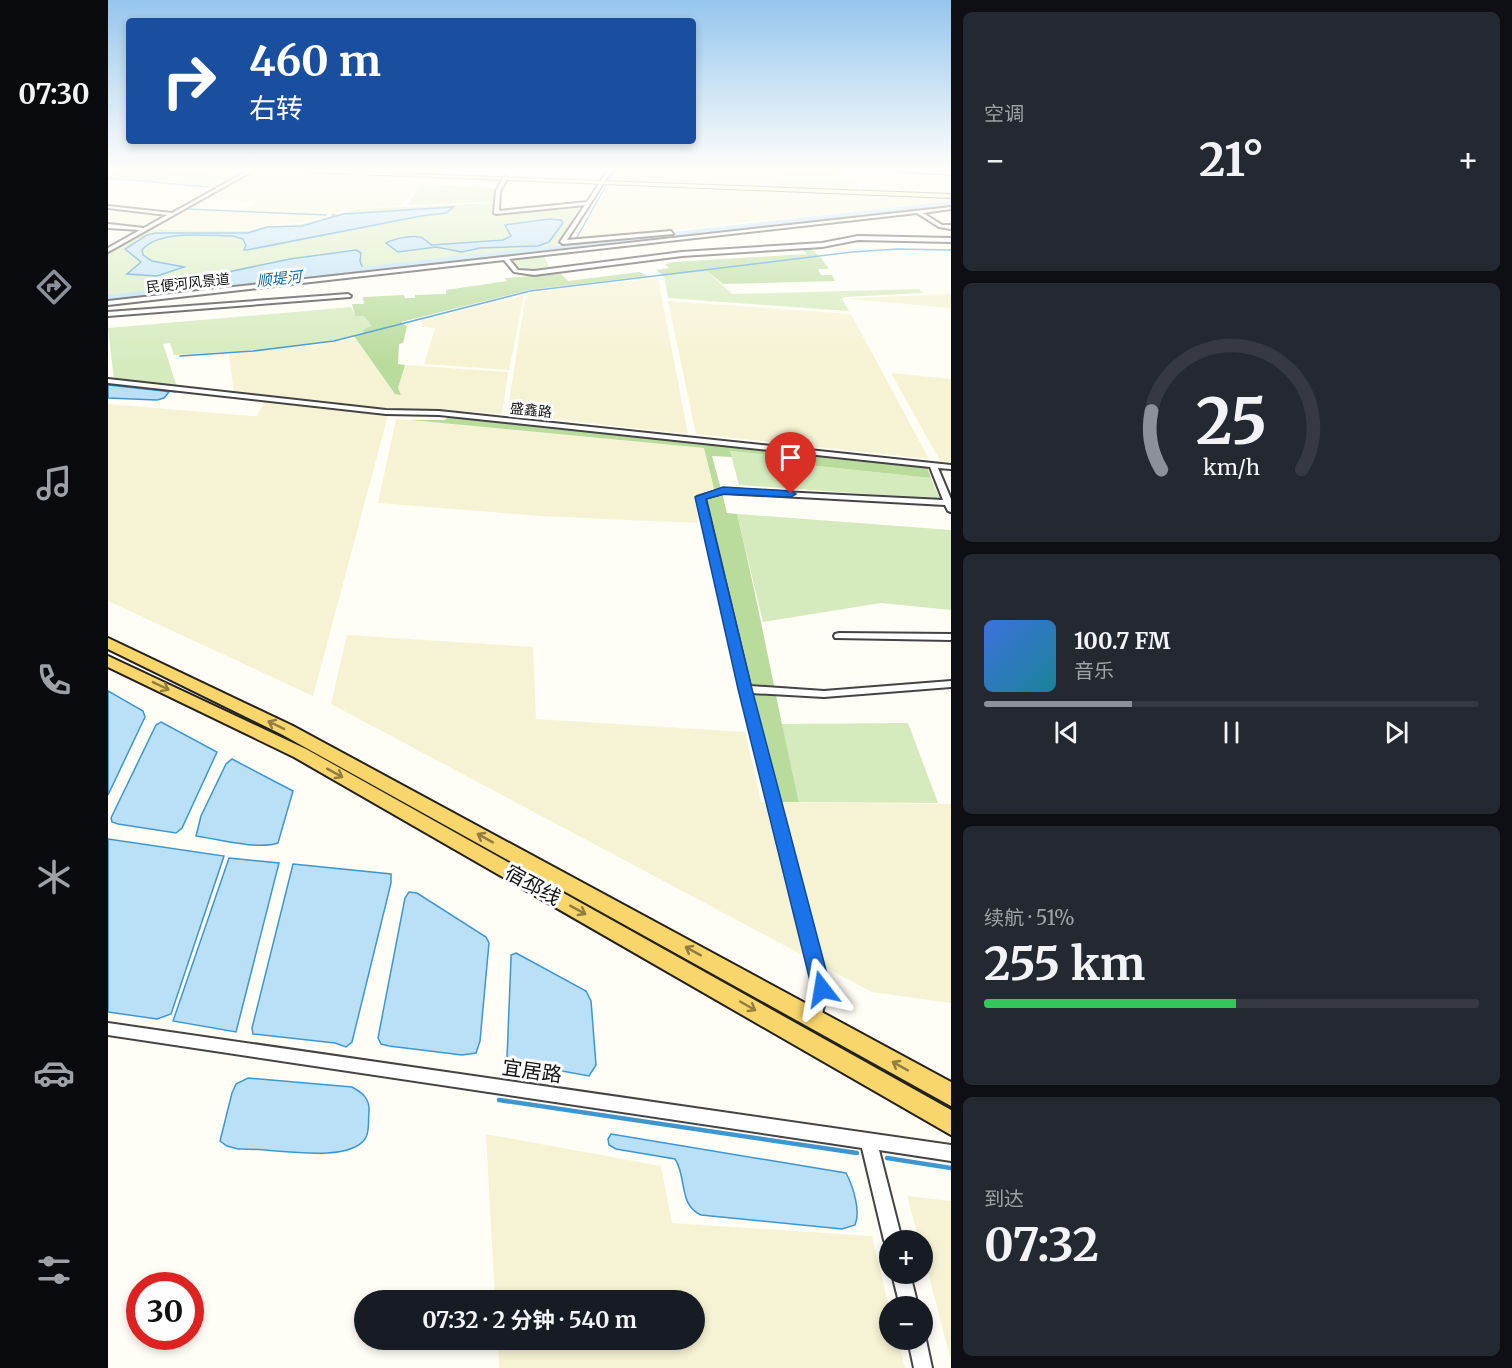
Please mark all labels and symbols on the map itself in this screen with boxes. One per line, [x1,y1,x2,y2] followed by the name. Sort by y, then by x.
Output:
[256,266,305,290] water label: 顺堤河
[145,270,231,296] street label: 民便河风景道
[509,399,553,421] street label: 盛鑫路
[765,432,816,494] pin
[151,681,169,693] one-way arrow
[268,718,286,730] one-way arrow
[326,767,343,779] one-way arrow
[476,832,494,843] one-way arrow
[501,859,566,910] street label: 宿邳线
[569,905,587,916] one-way arrow
[684,945,702,956] one-way arrow
[790,957,854,1021] position arrow
[739,1000,756,1012] one-way arrow
[501,1054,564,1087] street label: 宜居路
[892,1060,909,1072] one-way arrow
[126,1272,204,1350] speed limit sign: 30

